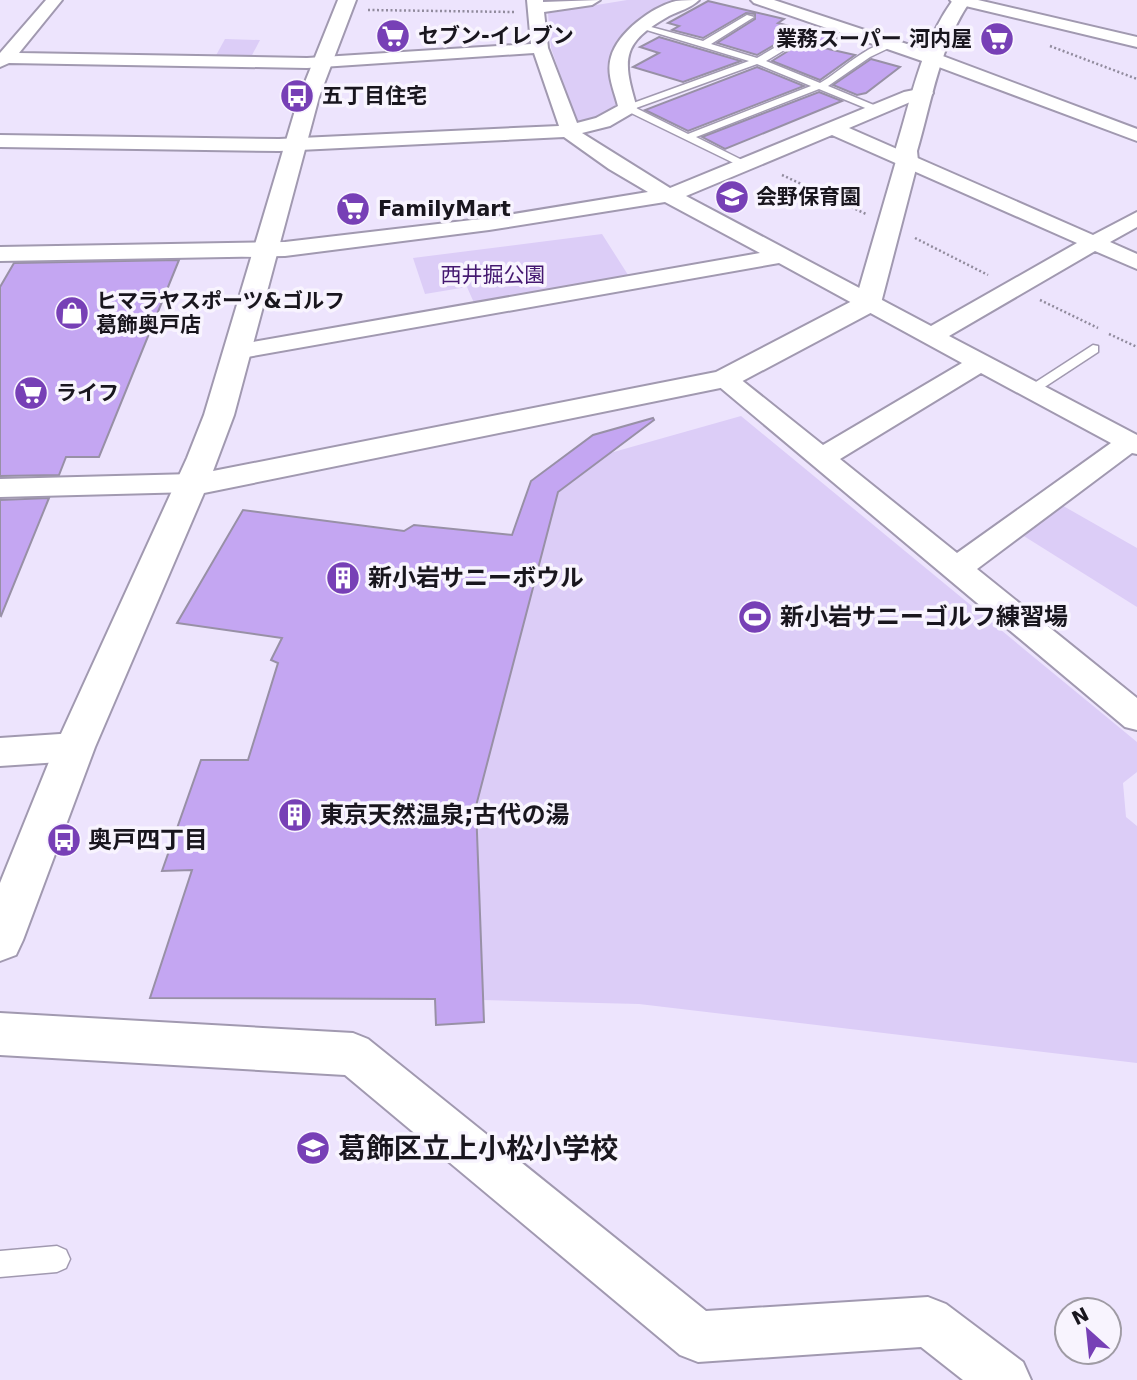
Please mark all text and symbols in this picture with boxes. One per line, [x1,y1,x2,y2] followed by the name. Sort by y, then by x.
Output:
[374,17,412,55] supermarket icon: セブン-イレブン
[978,20,1016,58] supermarket icon: 業務スーパー 河内屋
[418,24,574,48] place label: セブン-イレブン
[776,27,972,51] place label: 業務スーパー 河内屋
[278,77,316,115] bus stop icon: 五丁目住宅
[322,84,427,108] place label: 五丁目住宅
[713,178,751,216] school or university icon: 会野保育園
[756,185,861,209] place label: 会野保育園
[334,190,372,228] supermarket icon: FamilyMart
[378,197,511,221] place label: FamilyMart
[441,263,546,287] park label: 西井掘公園
[96,289,345,337] place label: ヒマラヤスポーツ&ゴルフ 葛飾奥戸店
[53,294,91,332] shop icon: ヒマラヤスポーツ&ゴルフ 葛飾奥戸店
[12,374,50,412] supermarket icon: ライフ
[56,381,119,405] place label: ライフ
[324,559,362,597] building icon: 新小岩サニーボウル
[368,564,584,592] place label: 新小岩サニーボウル
[736,598,774,636] sports icon: 新小岩サニーゴルフ練習場
[780,603,1068,631] place label: 新小岩サニーゴルフ練習場
[276,796,314,834] building icon: 東京天然温泉;古代の湯
[320,801,570,829] place label: 東京天然温泉;古代の湯
[45,821,83,859] bus stop icon: 奥戸四丁目
[88,826,208,854] place label: 奥戸四丁目
[294,1129,332,1167] school or university icon: 葛飾区立上小松小学校
[338,1132,618,1165] place label: 葛飾区立上小松小学校
[1053,1296,1123,1366] north arrow
[1068,1302,1092,1329] text: N

